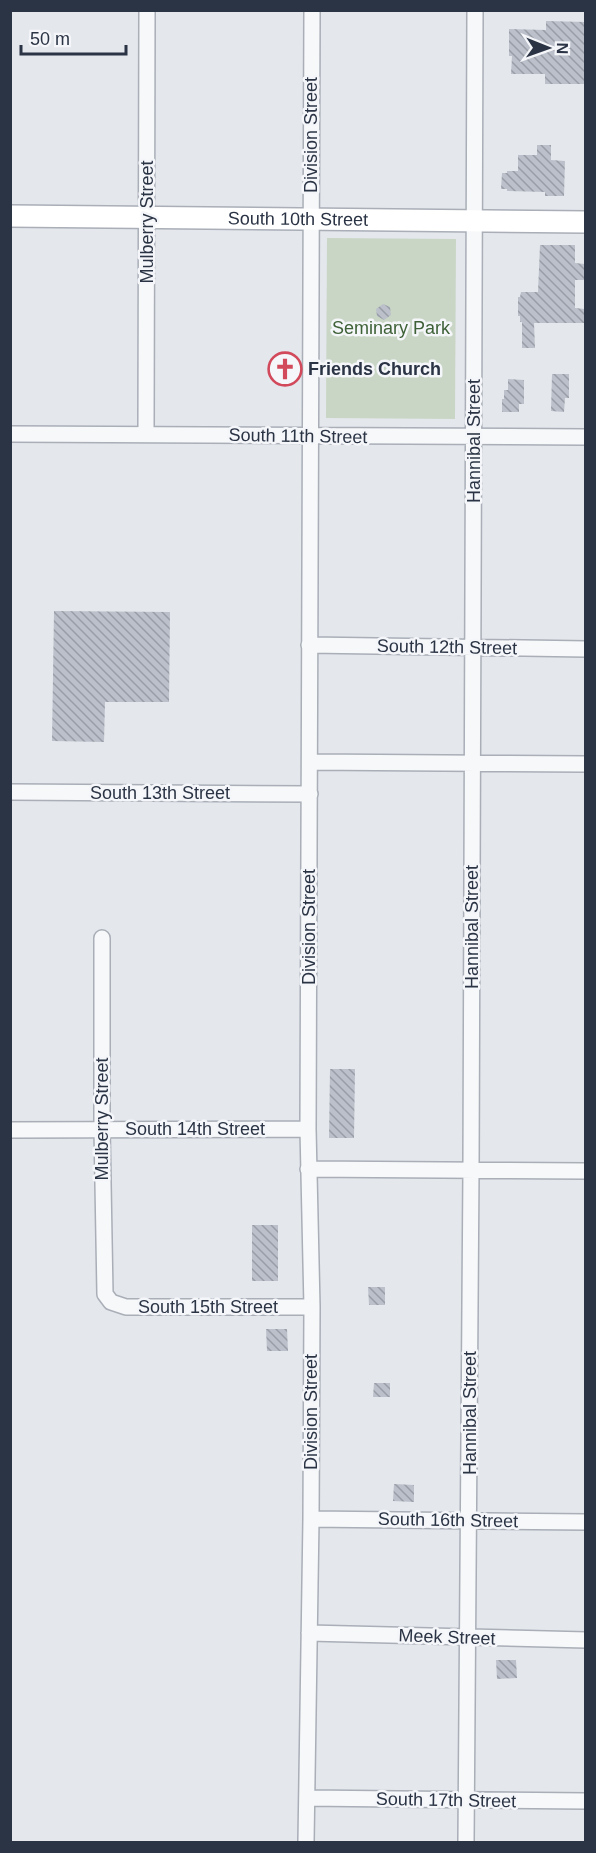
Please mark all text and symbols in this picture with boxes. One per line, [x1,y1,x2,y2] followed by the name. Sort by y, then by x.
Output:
[21,18,126,56] scale bar
[518,18,578,78] north arrow
[30,29,70,49] text: 50 m
[554,42,571,54] text: N
[301,77,321,193] street label: Division Street
[137,160,157,284] street label: Mulberry Street
[228,208,368,230] street label: South 10th Street
[332,318,451,338] park label: Seminary Park
[267,351,303,387] church icon: Friends Church
[308,359,441,379] place label: Friends Church
[464,379,484,503] street label: Hannibal Street
[228,425,368,447] street label: South 11th Street
[377,636,517,658] street label: South 12th Street
[90,783,230,803] street label: South 13th Street
[462,865,482,989] street label: Hannibal Street
[299,869,319,985] street label: Division Street
[92,1057,112,1181] street label: Mulberry Street
[125,1119,265,1139] street label: South 14th Street
[138,1297,278,1317] street label: South 15th Street
[460,1351,480,1475] street label: Hannibal Street
[301,1354,321,1470] street label: Division Street
[378,1509,518,1531] street label: South 16th Street
[398,1625,496,1649] street label: Meek Street
[376,1789,516,1811] street label: South 17th Street

